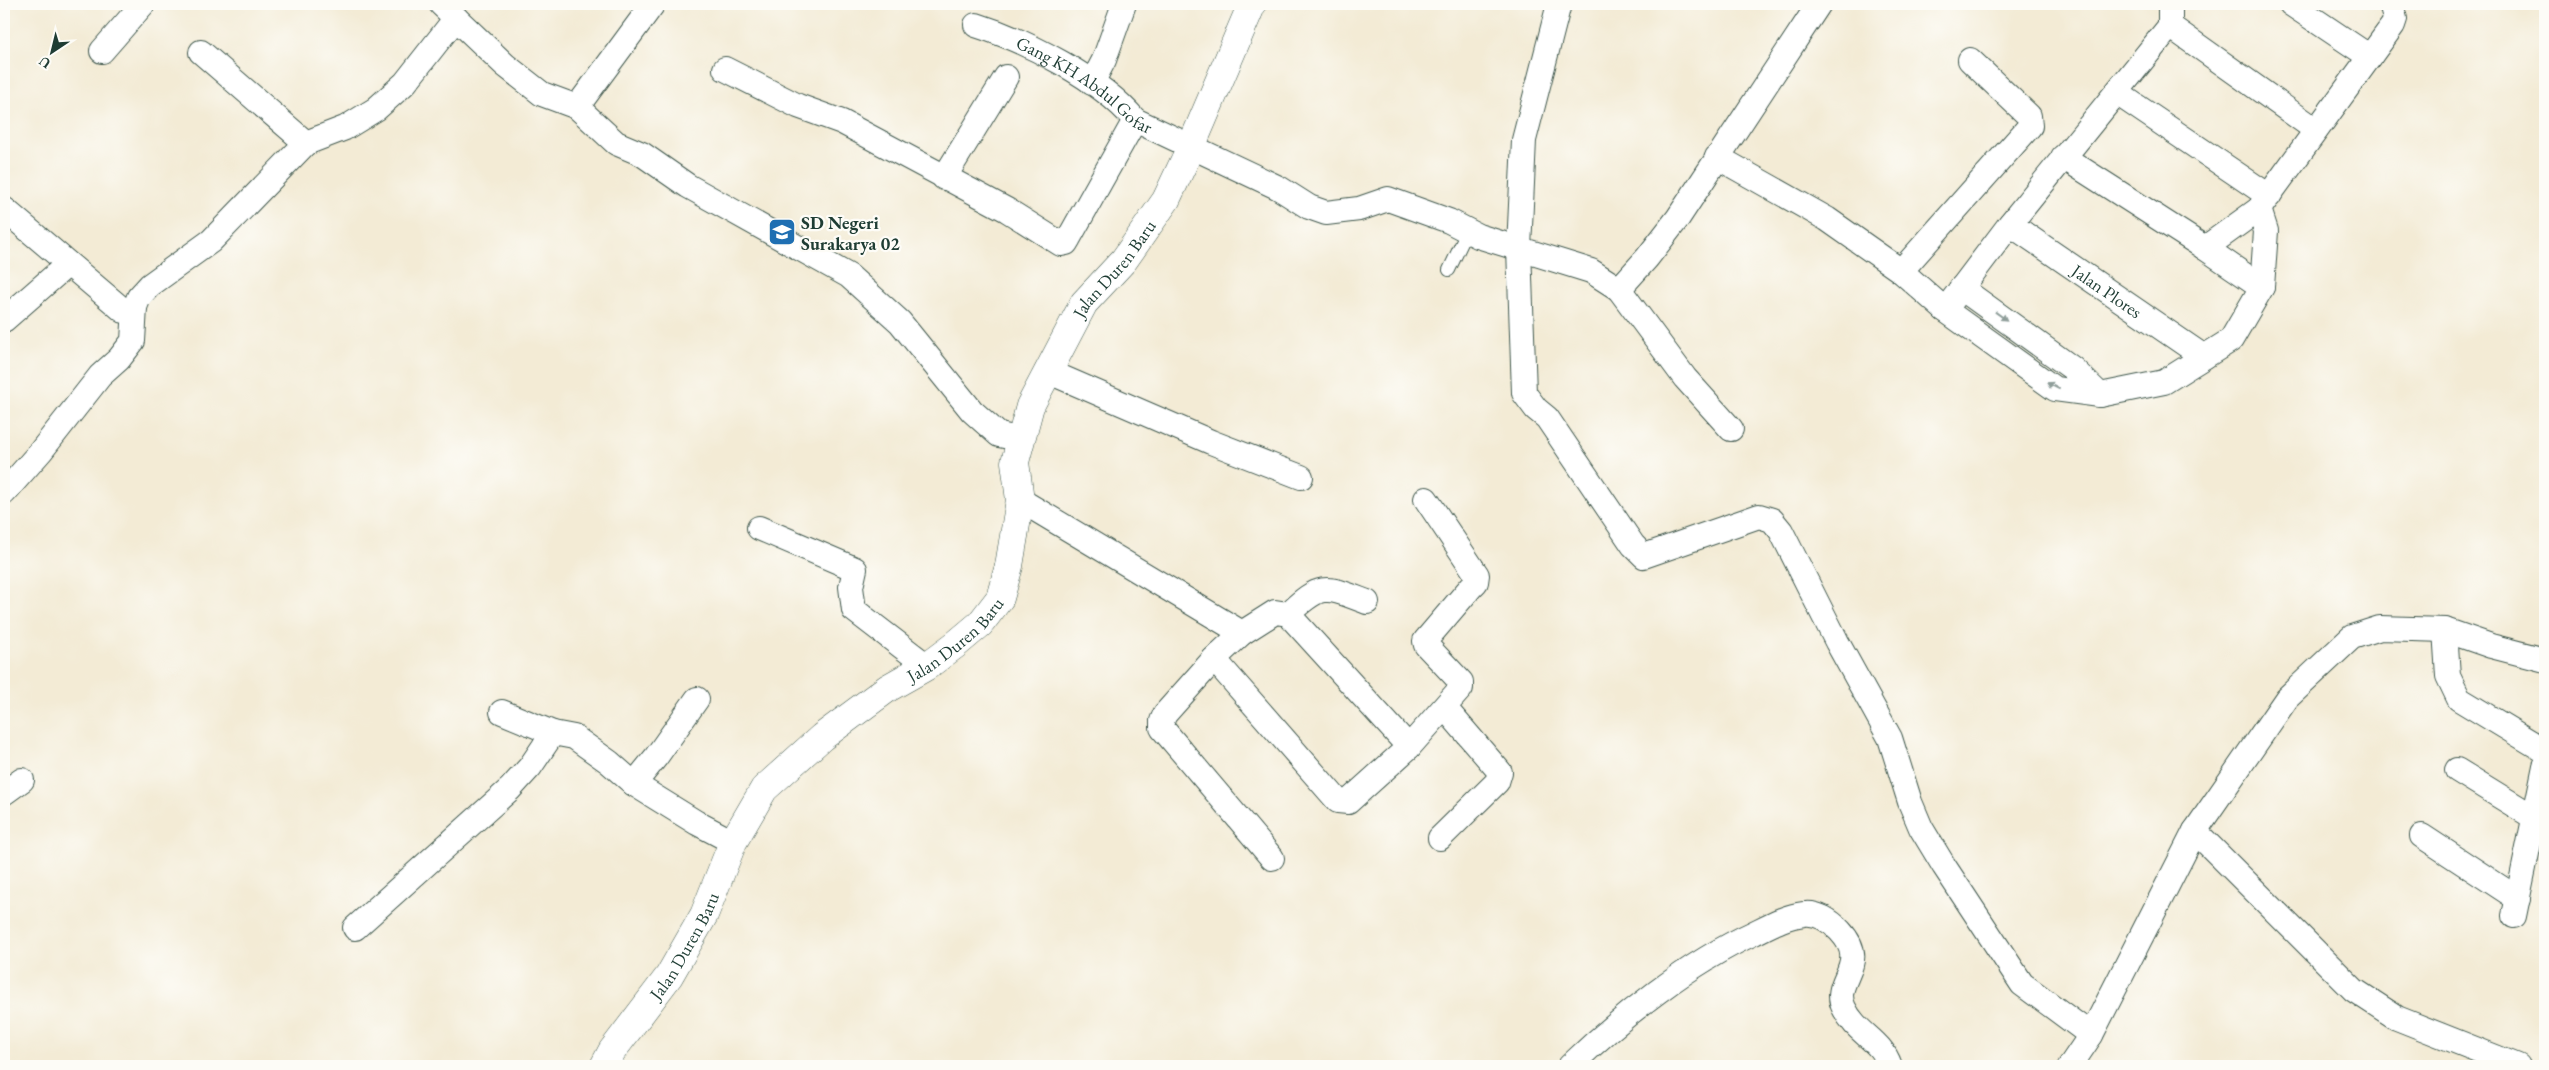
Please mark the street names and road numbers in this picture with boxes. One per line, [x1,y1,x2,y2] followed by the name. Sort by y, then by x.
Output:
[1013,30,1156,138] street label: Gang KH Abdul Gofar
[1066,215,1161,323] street label: Jalan Duren Baru
[2066,257,2147,323] street label: Jalan Plores
[901,592,1008,688] street label: Jalan Duren Baru
[643,888,724,1006] street label: Jalan Duren Baru

